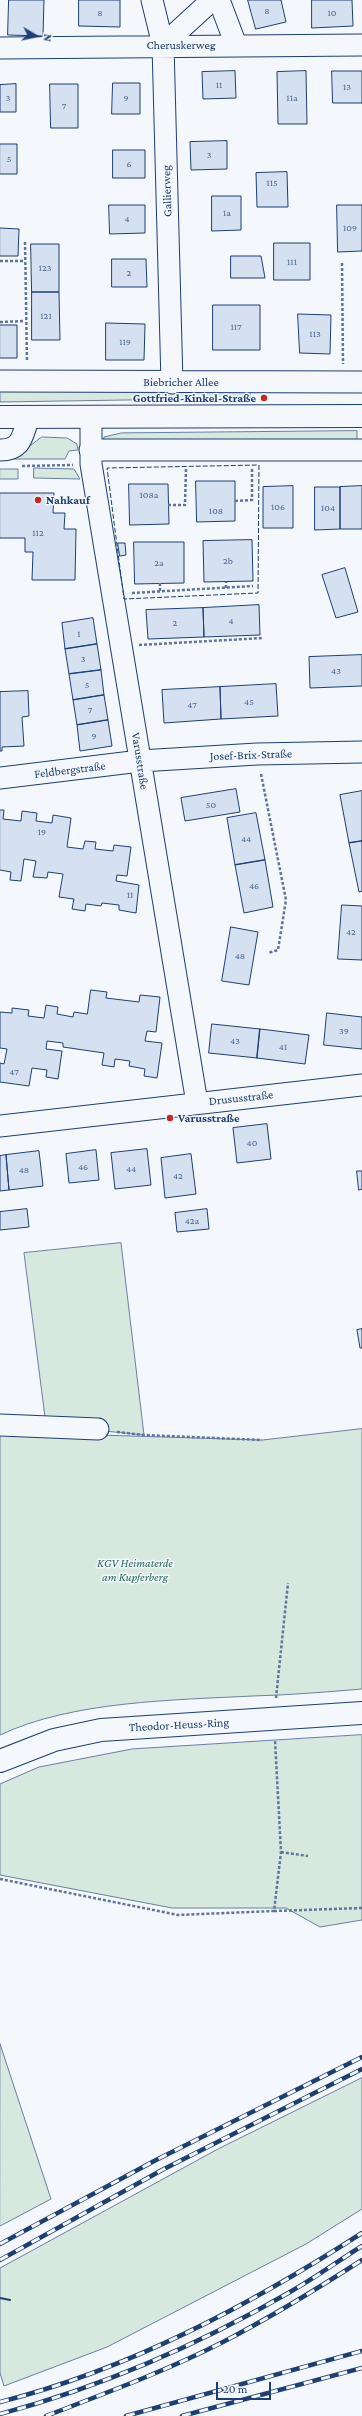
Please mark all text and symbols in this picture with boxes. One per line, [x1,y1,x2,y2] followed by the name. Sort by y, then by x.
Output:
[264,5,270,17] house number: 8
[97,7,103,19] house number: 8
[328,7,336,19] house number: 10
[16,16,56,56] north arrow
[41,33,54,43] text: N
[146,38,216,52] street label: Cheruskerweg
[216,79,222,91] house number: 11
[343,81,351,93] house number: 13
[6,92,10,104] house number: 3
[123,92,129,104] house number: 9
[286,92,298,104] house number: 11a
[62,100,66,112] house number: 7
[207,149,211,161] house number: 3
[7,153,11,165] house number: 5
[126,158,132,170] house number: 6
[159,165,175,217] street label: Gallierweg
[266,177,278,189] house number: 115
[223,207,231,219] house number: 1a
[124,213,130,225] house number: 4
[343,222,357,234] house number: 109
[287,256,297,268] house number: 111
[39,262,51,274] house number: 123
[127,267,131,279] house number: 2
[40,310,52,322] house number: 121
[230,321,242,333] house number: 117
[309,328,321,340] house number: 113
[119,336,131,348] house number: 119
[143,375,219,389] street label: Biebricher Allee
[133,391,256,405] place label: Gottfried-Kinkel-Straße
[259,393,269,403] marker: Gottfried-Kinkel-Straße
[140,489,158,501] house number: 108a
[46,493,90,507] place label: Nahkauf
[33,495,43,505] marker: Nahkauf
[271,501,285,513] house number: 106
[321,502,335,514] house number: 104
[209,505,223,517] house number: 108
[32,527,44,539] house number: 112
[223,555,233,567] house number: 2b
[154,557,164,569] house number: 2a
[228,615,234,627] house number: 4
[173,617,177,629] house number: 2
[77,628,81,640] house number: 1
[81,653,85,665] house number: 3
[331,665,341,677] house number: 43
[85,679,89,691] house number: 5
[244,696,254,708] house number: 45
[187,699,197,711] house number: 47
[88,704,92,716] house number: 7
[91,730,97,742] house number: 9
[128,732,152,790] street label: Varusstraße
[210,746,292,764] street label: Josef-Brix-Straße
[33,758,107,782] street label: Feldbergstraße
[206,799,216,811] house number: 50
[38,826,46,838] house number: 19
[241,833,251,845] house number: 44
[249,880,259,892] house number: 46
[127,889,133,901] house number: 11
[346,926,356,938] house number: 42
[235,950,245,962] house number: 48
[339,1025,349,1037] house number: 39
[230,1035,240,1047] house number: 43
[279,1041,287,1053] house number: 41
[9,1066,19,1078] house number: 47
[208,1087,274,1109] street label: Drususstraße
[178,1111,239,1125] place label: Varusstraße
[165,1113,175,1123] marker: Varusstraße
[247,1137,257,1149] house number: 40
[78,1161,88,1173] house number: 46
[126,1163,136,1175] house number: 44
[19,1164,29,1176] house number: 48
[173,1170,183,1182] house number: 42
[185,1215,199,1227] house number: 42a
[97,1556,173,1584] park label: KGV Heimaterde am Kupferberg
[128,1715,230,1735] street label: Theodor-Heuss-Ring
[218,2374,273,2400] scale bar
[223,2382,247,2396] text: 20 m

